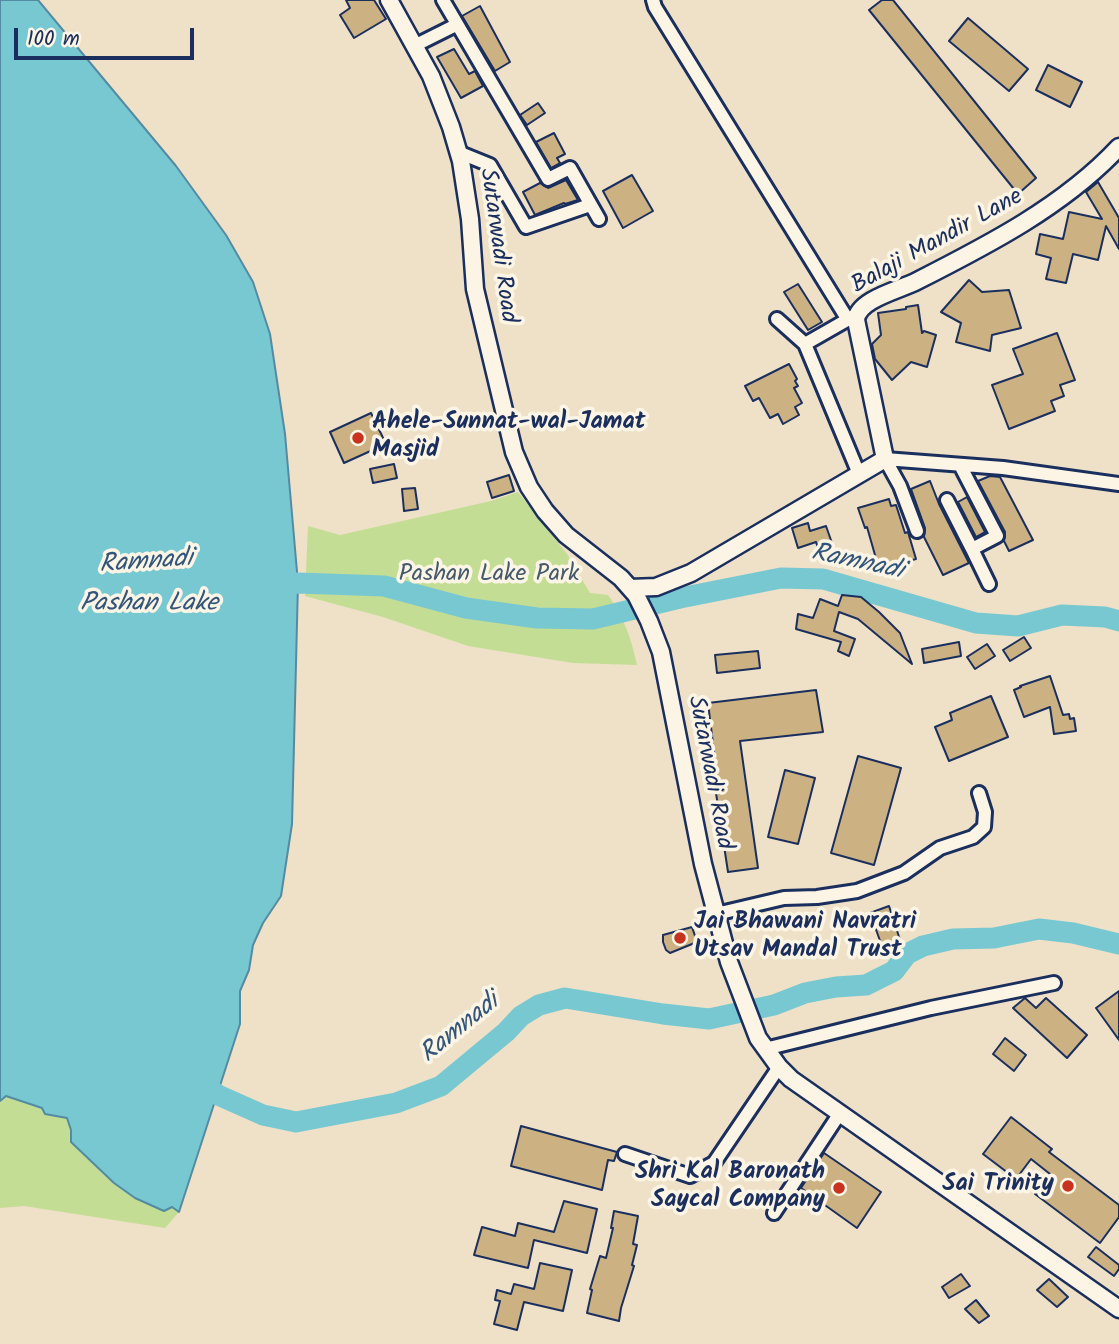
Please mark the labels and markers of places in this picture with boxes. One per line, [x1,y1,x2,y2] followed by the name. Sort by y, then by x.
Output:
[372,410,646,466] place label: Ahele-Sunnat-wal-Jamat Masjid
[350,430,366,446] marker: Ahele-Sunnat-wal-Jamat Masjid
[694,910,916,966] place label: Jai Bhawani Navratri Utsav Mandal Trust
[672,930,688,946] marker: Jai Bhawani Navratri Utsav Mandal Trust
[635,1160,825,1216] place label: Shri Kal Baronath Saycal Company
[942,1172,1054,1200] place label: Sai Trinity
[1060,1178,1076,1194] marker: Sai Trinity
[831,1180,847,1196] marker: Shri Kal Baronath Saycal Company

